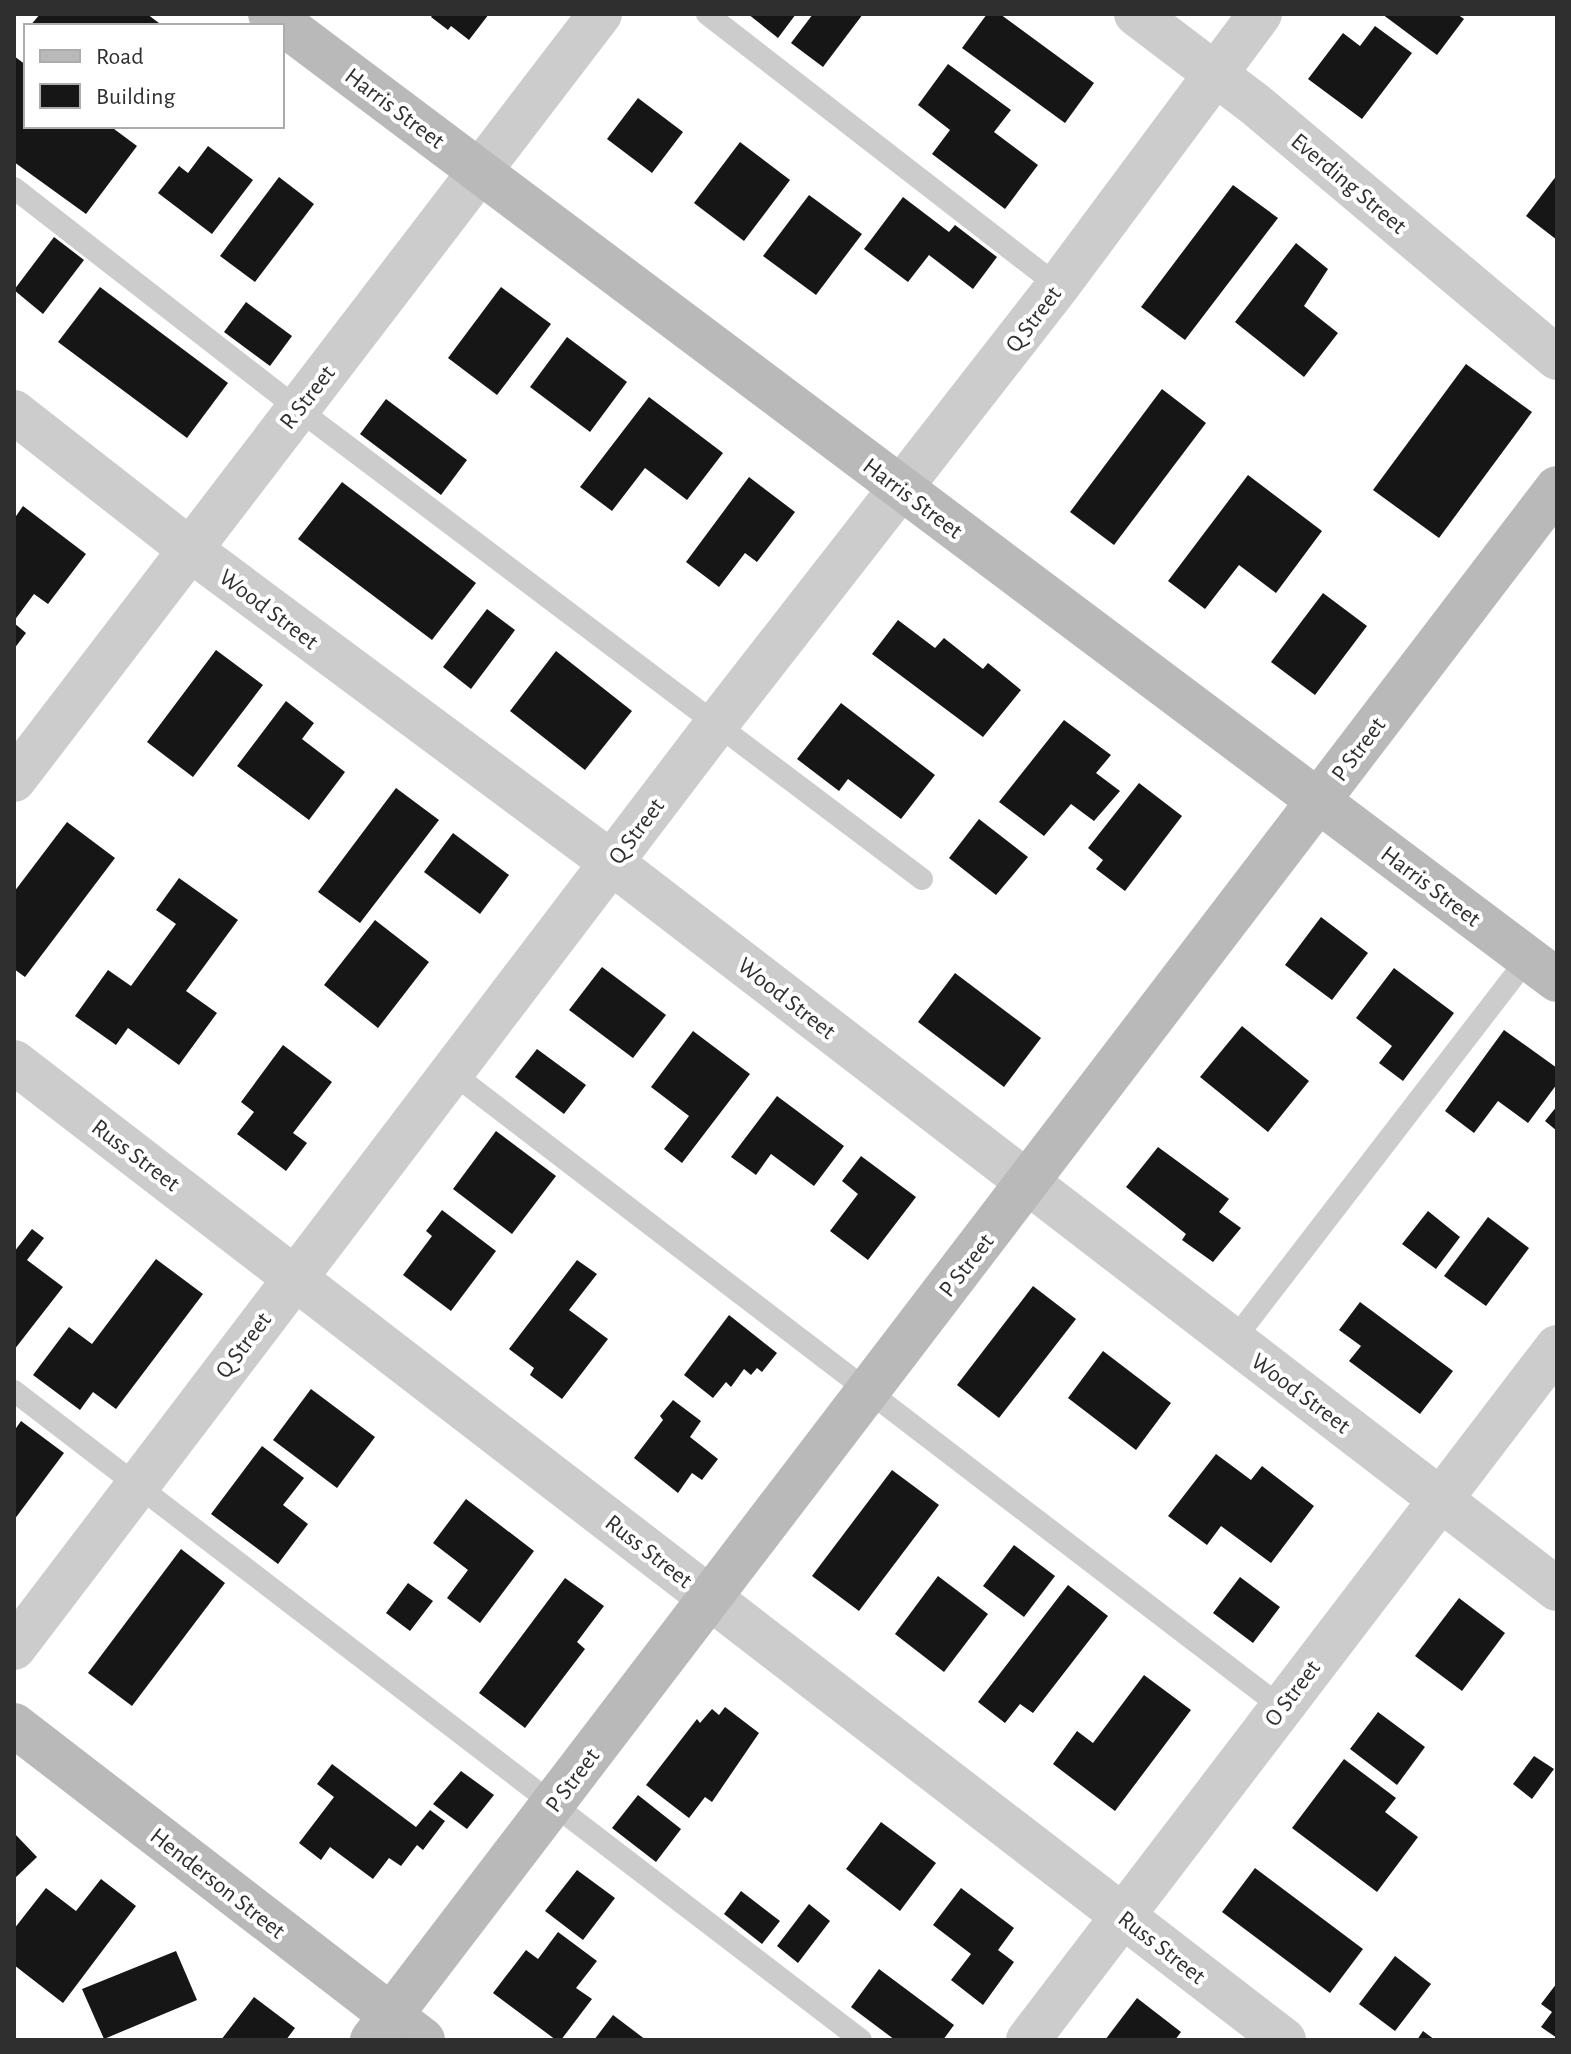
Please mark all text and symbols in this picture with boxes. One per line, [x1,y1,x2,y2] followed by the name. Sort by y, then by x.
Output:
[24,24,284,128] legend
[96,45,144,69] text: Road
[340,64,449,154] street label: Harris Street
[96,85,175,109] text: Building
[1286,129,1411,239] street label: Everding Street
[1001,282,1066,357] street label: Q Street
[276,361,340,434] street label: R Street
[858,454,967,544] street label: Harris Street
[215,565,323,655] street label: Wood Street
[1327,713,1391,786] street label: P Street
[604,794,669,869] street label: Q Street
[1376,842,1485,932] street label: Harris Street
[733,953,840,1044] street label: Wood Street
[87,1115,184,1197] street label: Russ Street
[935,1229,999,1302] street label: P Street
[211,1308,276,1383] street label: Q Street
[1247,1349,1355,1439] street label: Wood Street
[600,1511,697,1593] street label: Russ Street
[1260,1656,1325,1731] street label: O Street
[541,1744,605,1817] street label: P Street
[145,1824,290,1944] street label: Henderson Street
[1113,1907,1210,1989] street label: Russ Street

